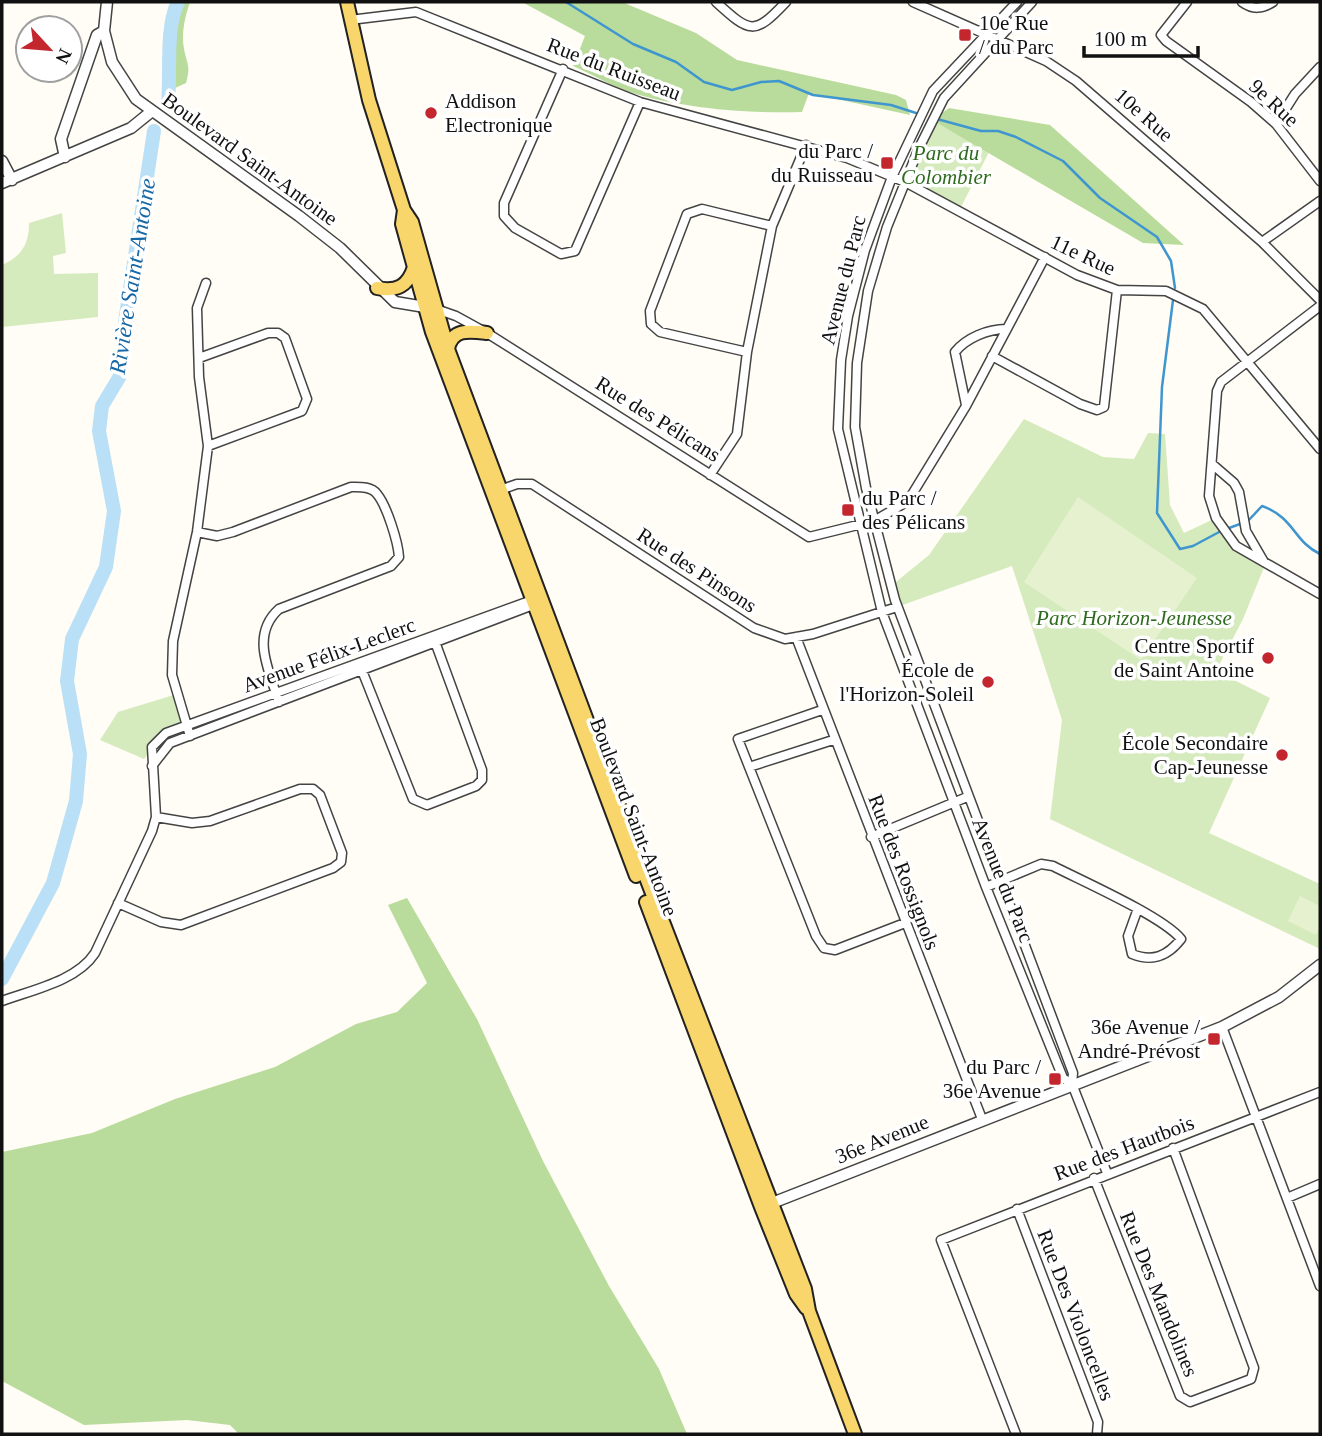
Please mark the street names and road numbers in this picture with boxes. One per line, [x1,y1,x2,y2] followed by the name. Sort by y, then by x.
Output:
[544,33,685,106] street label: Rue du Ruisseau
[1244,74,1304,132] street label: 9e Rue
[1110,83,1178,147] street label: 10e Rue
[158,87,342,231] street label: Boulevard Saint-Antoine
[815,213,871,347] street label: Avenue du Parc
[1047,230,1119,280] street label: 11e Rue
[591,371,725,467] street label: Rue des Pélicans
[633,522,761,618] street label: Rue des Pinsons
[239,613,419,697] street label: Avenue Félix-Leclerc
[585,714,683,920] street label: Boulevard Saint-Antoine
[863,791,945,953] street label: Rue des Rossignols
[967,814,1039,946] street label: Avenue du Parc
[832,1109,932,1169] street label: 36e Avenue
[1051,1110,1197,1186] street label: Rue des Hautbois
[1115,1208,1203,1380] street label: Rue Des Mandolines
[1032,1226,1120,1404] street label: Rue Des Violoncelles

